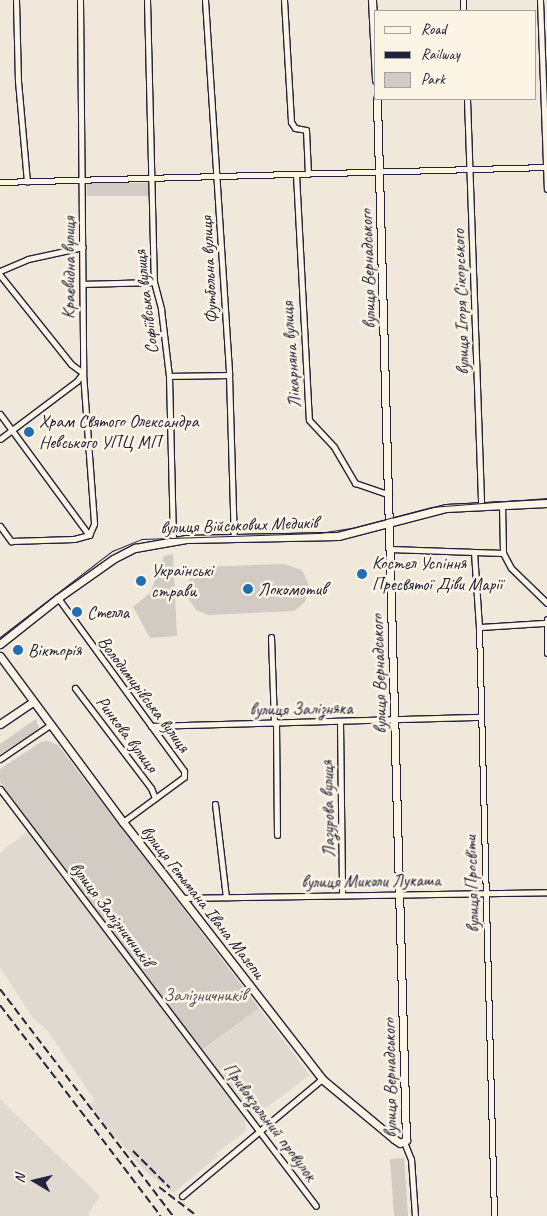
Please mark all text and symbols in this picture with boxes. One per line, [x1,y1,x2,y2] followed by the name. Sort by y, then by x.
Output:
[374,10,537,100] legend
[421,20,446,39] text: Road
[421,45,460,64] text: Railway
[421,70,445,89] text: Park
[355,209,381,329] street label: вулиця Вернадського
[58,216,80,320] street label: Краєвидна вулиця
[195,216,223,324] street label: Футбольна вулиця
[448,229,474,375] street label: вулиця Ігоря Сікорського
[129,248,163,356] street label: Софіївська вулиця
[277,301,305,409] street label: Лікарняна вулиця
[39,411,200,454] place label: Храм Святого Олександра Невського УПЦ МП
[23,426,35,438] marker: Храм Святого Олександра Невського УПЦ МП
[159,511,319,539] street label: вулиця Військових Медиків
[372,553,503,596] place label: Костел Успіння Пресвятої Діви Марії
[151,560,213,602] place label: Українські страви
[356,568,368,580] marker: Костел Успіння Пресвятої Діви Марії
[135,575,147,587] marker: Українські страви
[258,578,327,600] place label: Локомотив
[242,583,254,595] marker: Локомотив
[87,601,129,623] place label: Стелла
[71,606,83,618] marker: Стелла
[366,614,392,734] street label: вулиця Вернадського
[93,631,195,757] street label: Володимирівська вулиця
[28,639,81,661] place label: Вікторія
[12,644,24,656] marker: Вікторія
[91,692,163,776] street label: Ринкова вулиця
[249,697,353,721] street label: вулиця Залізняка
[316,760,340,858] street label: Лазурова вулиця
[136,821,270,983] street label: вулиця Гетьмана Івана Мазепи
[460,835,484,933] street label: вулиця Просвіти
[66,857,158,971] street label: вулиця Залізничників
[302,869,440,893] street label: вулиця Миколи Лукаша
[163,984,247,1006] park label: Залізничників
[378,1018,402,1138] street label: вулиця Вернадського
[219,1059,321,1185] street label: Привокзальний провулок
[10,1156,60,1206] north arrow
[11,1173,29,1184] text: N

